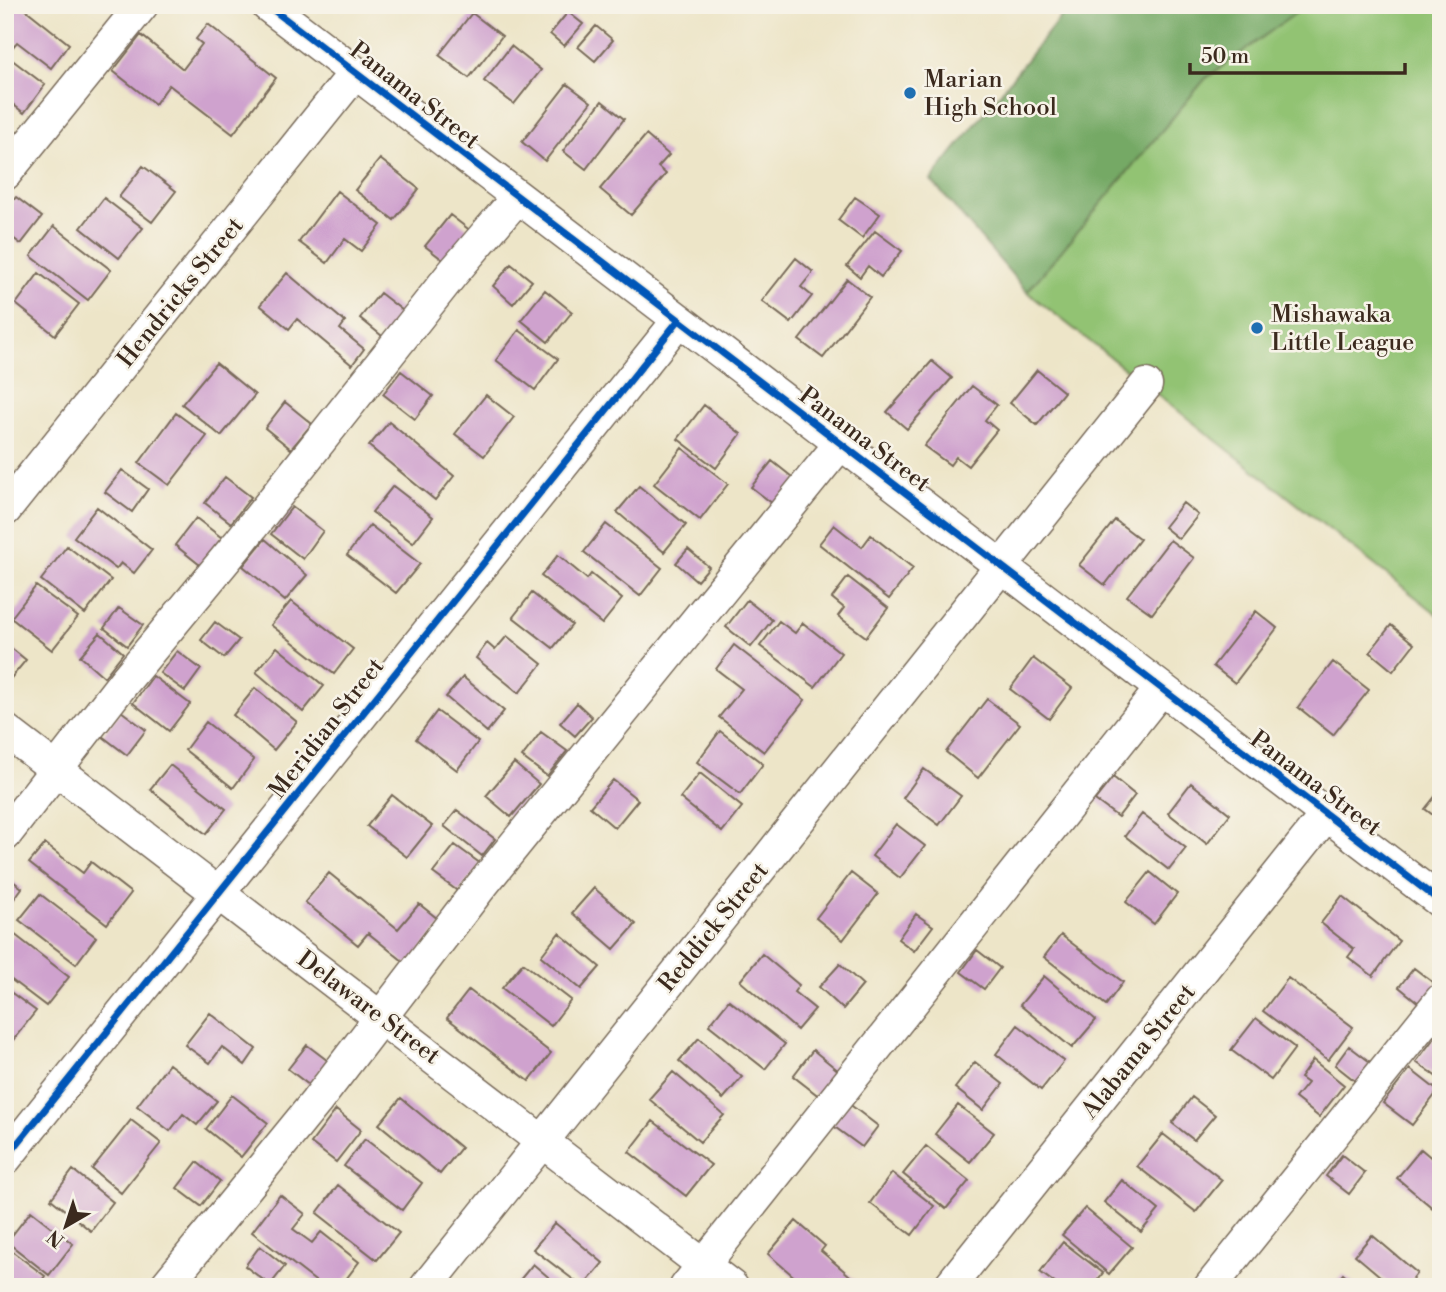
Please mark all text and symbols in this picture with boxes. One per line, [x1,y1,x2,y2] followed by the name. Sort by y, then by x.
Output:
[1190,32,1406,76] scale bar
[343,36,486,156] street label: Panama Street
[1201,44,1249,70] text: 50 m
[924,65,1057,123] place label: Marian High School
[902,85,918,101] marker: Marian High School
[111,211,251,374] street label: Hendricks Street
[1271,300,1414,358] place label: Mishawaka Little League
[1249,320,1265,336] marker: Mishawaka Little League
[793,381,937,499] street label: Panama Street
[263,652,391,805] street label: Meridian Street
[1244,725,1388,843] street label: Panama Street
[652,856,776,999] street label: Reddick Street
[291,944,446,1072] street label: Delaware Street
[1075,978,1203,1126] street label: Alabama Street
[32,1190,102,1260] north arrow
[43,1224,69,1252] text: N

